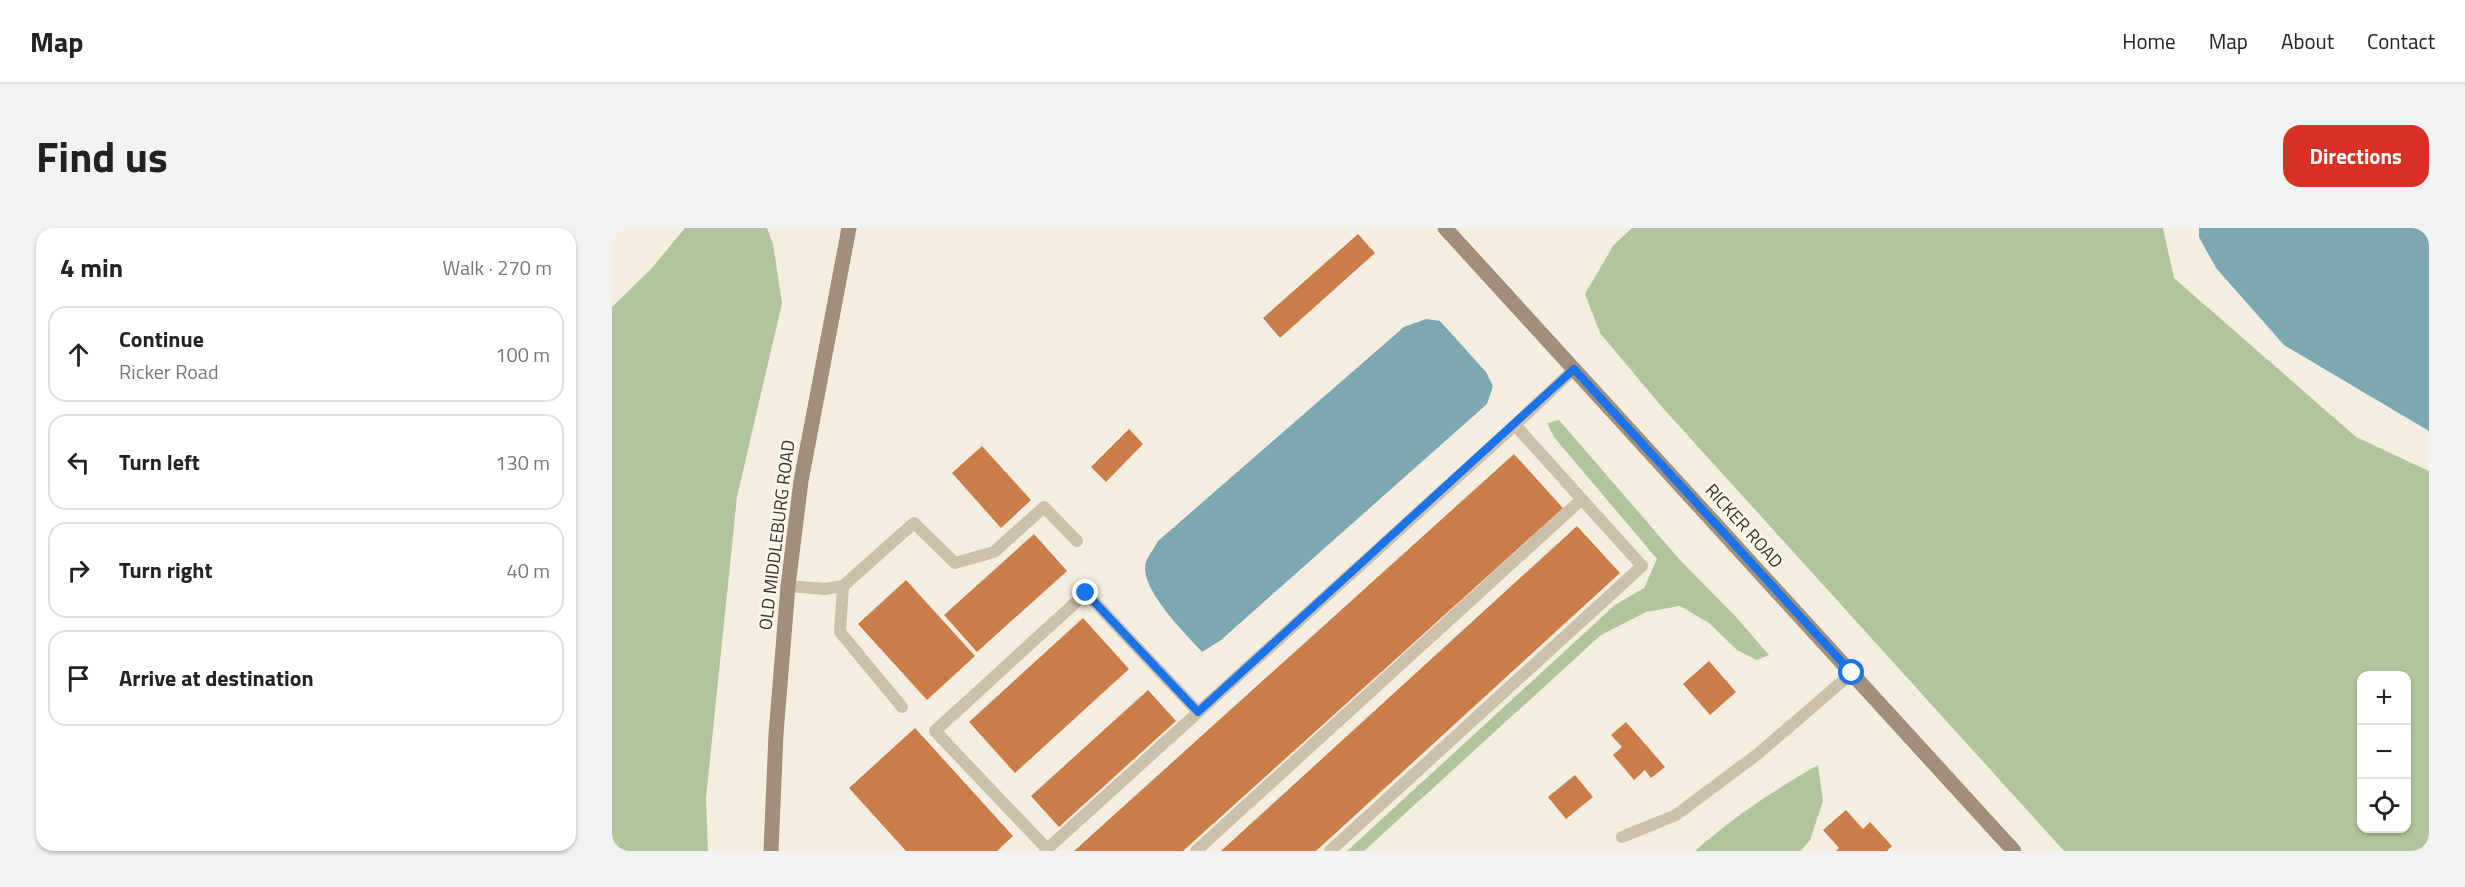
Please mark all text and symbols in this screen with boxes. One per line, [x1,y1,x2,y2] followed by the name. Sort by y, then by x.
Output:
[30,20,84,63] text: Map
[2122,25,2176,57] text: Home
[2209,25,2248,57] text: Map
[2281,25,2334,57] text: About
[2367,25,2435,57] text: Contact
[36,124,168,188] text: Find us
[2283,125,2429,187] button: Directions
[60,248,123,287] text: 4 min
[443,252,552,283] text: Walk · 270 m
[119,322,204,356] text: Continue
[62,338,95,371] icon: ahead
[495,339,550,370] text: 100 m
[119,356,218,387] text: Ricker Road
[751,438,802,632] street label: OLD MIDDLEBURG ROAD
[119,445,200,479] text: Turn left
[62,446,95,479] icon: left
[495,447,550,478] text: 130 m
[1699,477,1790,574] street label: RICKER ROAD
[119,553,213,587] text: Turn right
[62,554,95,587] icon: right
[506,555,550,586] text: 40 m
[1072,579,1098,605] route end
[1838,659,1864,685] route start
[119,661,314,695] text: Arrive at destination
[62,662,95,695] icon: arrive
[2357,671,2411,833] map controls
[2357,671,2411,725] button: +
[2357,725,2411,779] button: −
[2357,779,2411,833] button: locate

